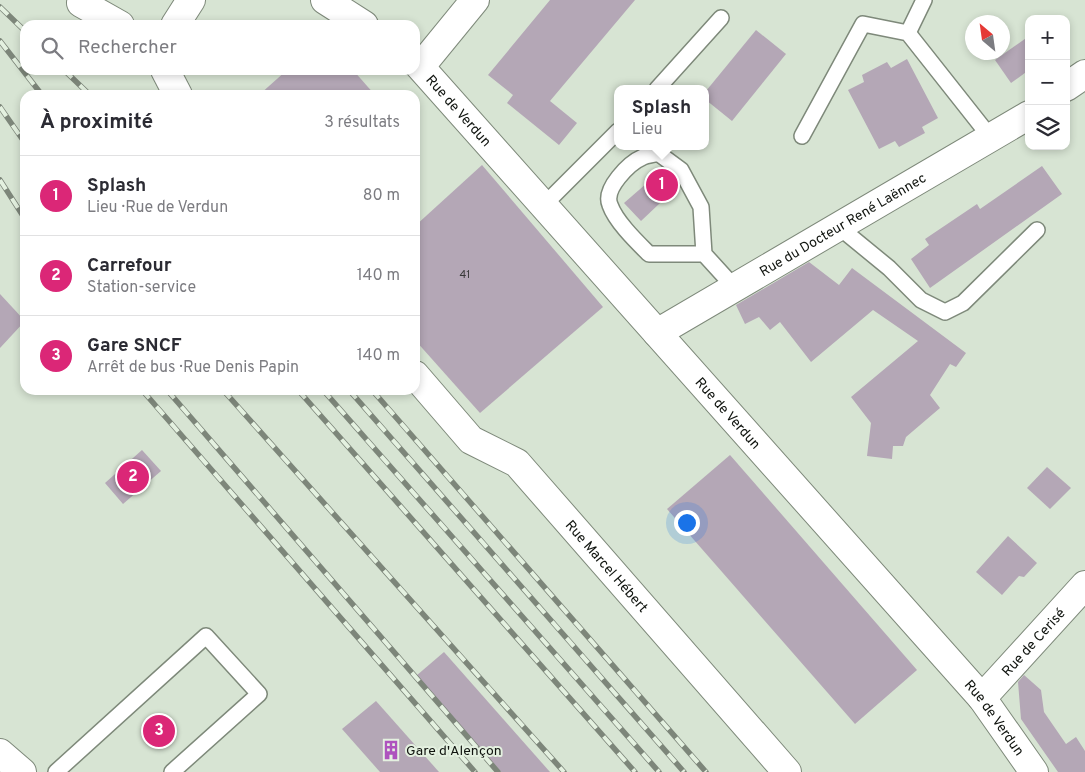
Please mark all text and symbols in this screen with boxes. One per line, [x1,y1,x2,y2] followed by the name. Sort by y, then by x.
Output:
[965,15,1010,60] north arrow
[1025,15,1070,150] map controls
[1025,15,1070,60] button: +
[20,20,420,75] search box
[38,34,66,62] icon: search
[78,36,177,60] text: Rechercher
[1025,60,1070,105] button: −
[421,72,494,151] street label: Rue de Verdun
[614,85,709,150] popup
[632,96,691,120] text: Splash
[1025,105,1070,150] button: layers
[40,109,153,136] text: À proximité
[324,113,400,133] text: 3 résultats
[632,120,662,140] text: Lieu
[646,166,678,204] pin: 1
[757,170,930,281] street label: Rue du Docteur René Laënnec
[87,174,146,198] text: Splash
[53,186,59,206] text: 1
[363,186,400,206] text: 80 m
[87,198,228,218] text: Lieu · Rue de Verdun
[87,254,172,278] text: Carrefour
[51,266,61,286] text: 2
[357,266,400,286] text: 140 m
[460,268,470,282] house number: 41
[87,278,196,298] text: Station-service
[87,334,182,358] text: Gare SNCF
[51,346,61,366] text: 3
[357,346,400,366] text: 140 m
[87,358,299,378] text: Arrêt de bus · Rue Denis Papin
[691,374,763,453] street label: Rue de Verdun
[117,458,149,496] pin: 2
[674,510,700,536] your location
[561,517,651,617] street label: Rue Marcel Hébert
[999,605,1070,680] street label: Rue de Cerisé
[960,677,1027,760] street label: Rue de Verdun
[143,712,175,750] pin: 3
[380,739,402,761] building icon: Gare d'Alençon
[406,743,502,760] place label: Gare d'Alençon

